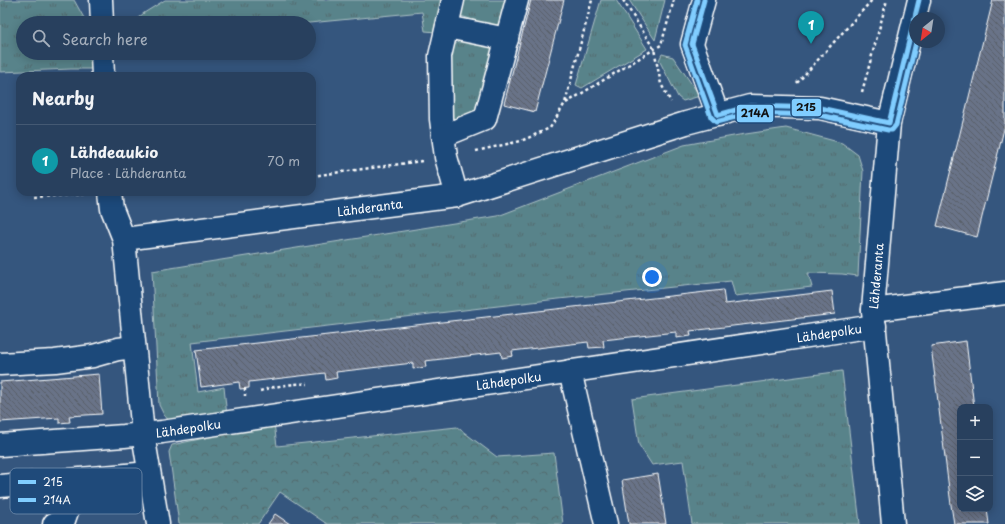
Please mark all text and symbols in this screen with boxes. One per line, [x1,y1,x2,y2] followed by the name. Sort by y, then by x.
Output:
[798,11,824,44] pin: 1
[909,12,945,48] north arrow
[16,16,316,60] search box
[30,27,52,49] icon: search
[62,27,148,50] text: Search here
[32,85,94,111] text: Nearby
[791,98,822,117] line badge: 215
[796,98,816,115] text: 215
[736,104,774,123] line badge: 214A
[741,104,770,121] text: 214A
[70,140,158,163] text: Lähdeaukio
[42,151,48,170] text: 1
[267,151,300,170] text: 70 m
[70,163,186,182] text: Place · Lähderanta
[336,194,404,220] street label: Lähderanta
[864,242,888,310] street label: Lähderanta
[642,267,662,287] your location
[795,319,863,347] street label: Lähdepolku
[475,367,543,394] street label: Lähdepolku
[957,404,993,512] map controls
[957,404,993,440] button: +
[155,414,222,442] street label: Lähdepolku
[957,440,993,476] button: −
[10,468,142,514] legend
[43,473,63,490] text: 215
[957,476,993,512] button: layers
[43,491,71,508] text: 214A

